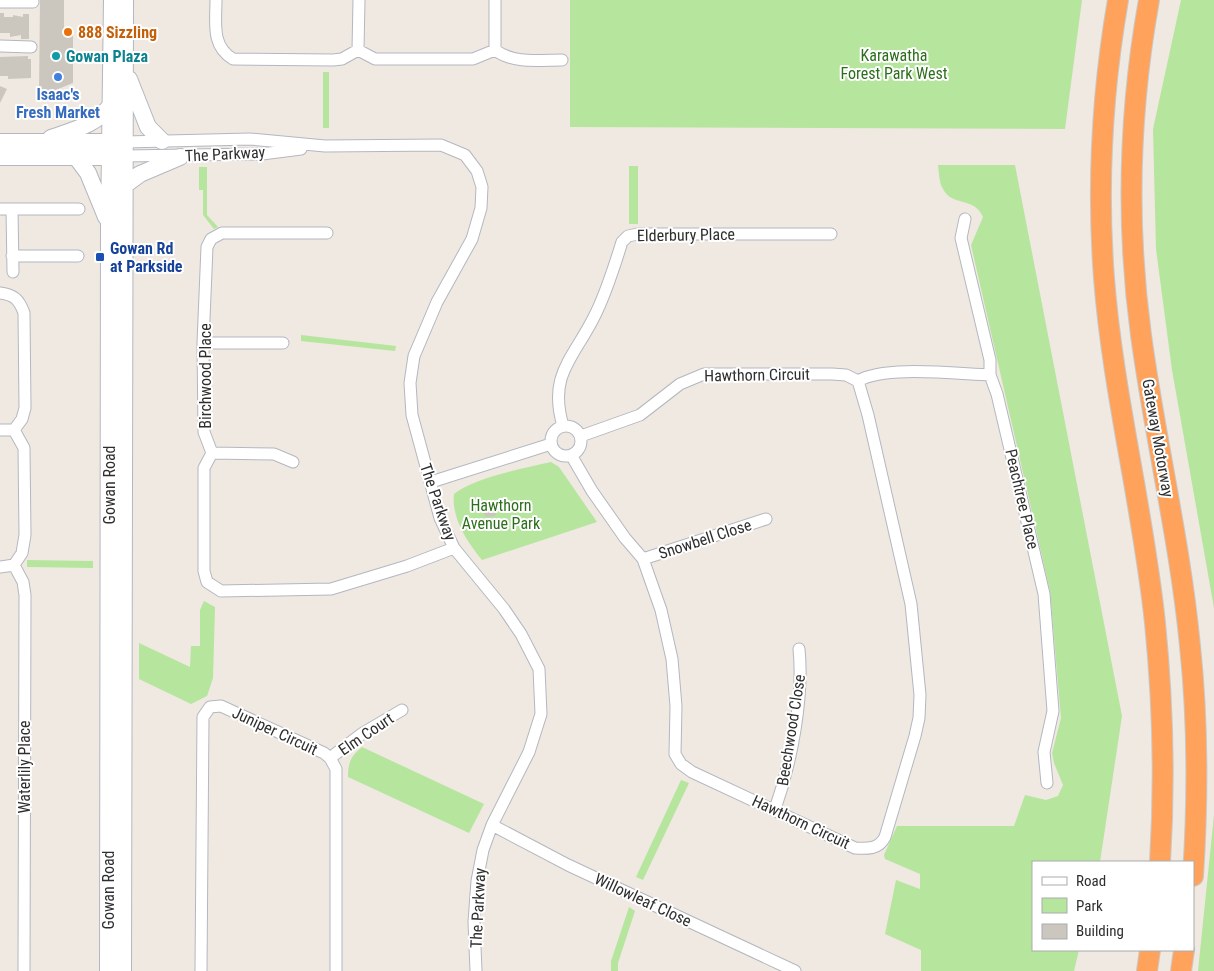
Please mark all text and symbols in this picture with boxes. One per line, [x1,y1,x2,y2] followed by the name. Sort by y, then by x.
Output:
[78,23,157,42] place label: 888 Sizzling
[62,26,74,38] marker: 888 Sizzling
[840,46,948,83] park label: Karawatha Forest Park West
[66,47,148,66] place label: Gowan Plaza
[50,50,62,62] marker: Gowan Plaza
[52,71,64,83] marker: Isaac's Fresh Market
[16,85,100,122] place label: Isaac's Fresh Market
[184,142,266,166] street label: The Parkway
[637,225,735,245] street label: Elderbury Place
[110,239,183,276] place label: Gowan Rd at Parkside
[94,251,106,263] marker: Gowan Rd at Parkside
[196,323,215,429] street label: Birchwood Place
[704,365,810,385] street label: Hawthorn Circuit
[1138,377,1178,499] street label: Gateway Motorway
[100,445,119,525] street label: Gowan Road
[1001,447,1043,551] street label: Peachtree Place
[416,461,460,543] street label: The Parkway
[462,496,541,533] park label: Hawthorn Avenue Park
[656,515,754,563] street label: Snowbell Close
[773,673,809,787] street label: Beechwood Close
[229,703,321,759] street label: Juniper Circuit
[335,709,397,759] street label: Elm Court
[15,720,34,814] street label: Waterlily Place
[749,791,853,853] street label: Hawthorn Circuit
[99,850,118,930] street label: Gowan Road
[1032,861,1194,951] legend
[466,867,490,949] street label: The Parkway
[592,869,694,931] street label: Willowleaf Close
[1076,872,1106,890] text: Road
[1076,897,1103,915] text: Park
[1076,922,1124,940] text: Building

